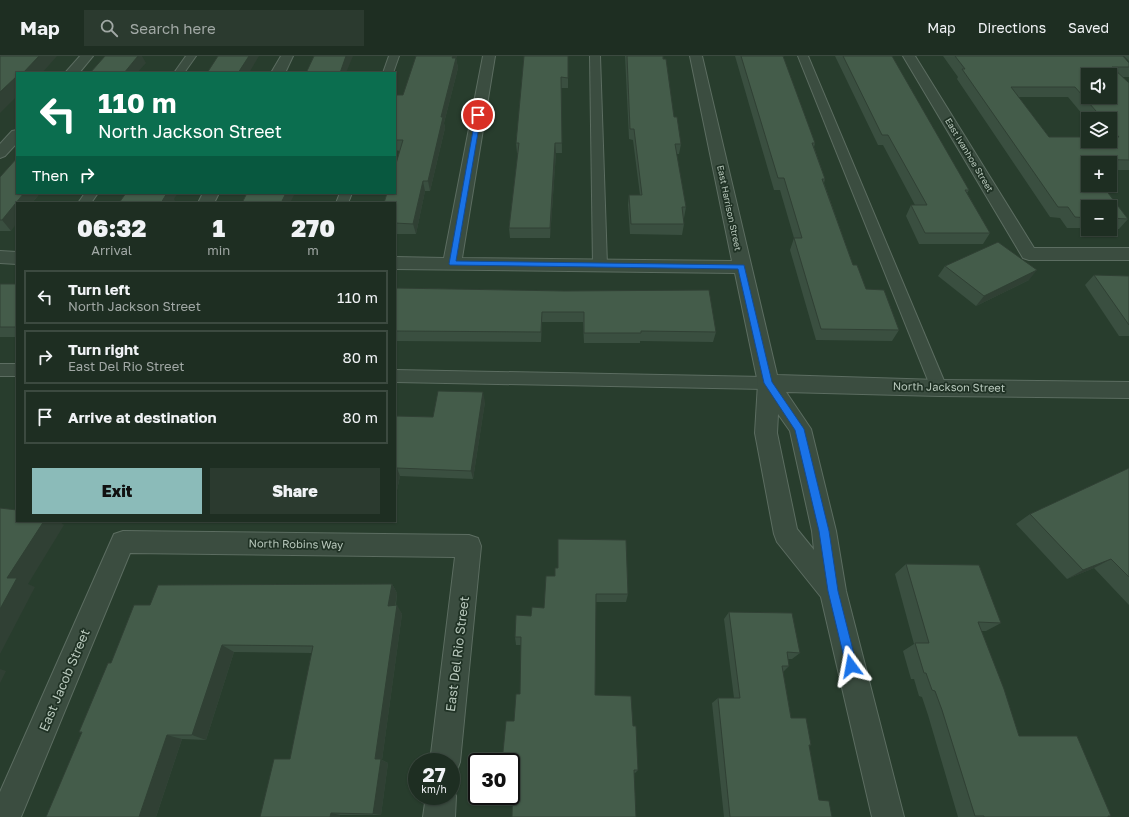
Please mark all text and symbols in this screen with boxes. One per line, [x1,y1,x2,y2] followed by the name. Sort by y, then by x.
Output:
[84,10,364,46] search box
[20,16,60,39] text: Map
[98,17,120,39] icon: search
[130,19,216,37] text: Search here
[927,19,956,36] text: Map
[978,19,1046,36] text: Directions
[1068,19,1109,36] text: Saved
[1081,68,1117,236] map controls
[1081,68,1117,104] button: sound
[98,86,177,119] text: 110 m
[32,88,84,140] icon: left
[461,98,495,132] pin
[467,104,489,126] icon: arrive
[1081,112,1117,148] button: layers
[943,116,996,194] street label: East Ivanhoe Street
[98,120,282,142] text: North Jackson Street
[1081,156,1117,192] button: +
[76,164,98,186] icon: right
[715,164,744,252] street label: East Harrison Street
[32,166,68,184] text: Then
[1081,200,1117,236] button: −
[77,213,146,242] text: 06:32
[212,213,225,242] text: 1
[291,213,335,242] text: 270
[91,242,132,258] text: Arrival
[207,242,230,258] text: min
[307,242,319,258] text: m
[68,280,130,298] text: Turn left
[34,286,56,308] icon: left
[337,288,378,306] text: 110 m
[68,298,201,314] text: North Jackson Street
[68,340,139,358] text: Turn right
[34,346,56,368] icon: right
[343,348,378,366] text: 80 m
[68,358,184,374] text: East Del Rio Street
[893,379,1005,394] street label: North Jackson Street
[34,406,56,428] icon: arrive
[68,408,217,426] text: Arrive at destination
[343,408,378,426] text: 80 m
[32,468,202,514] button: Exit
[210,468,380,514] button: Share
[249,536,343,551] street label: North Robins Way
[442,595,472,713] street label: East Del Rio Street
[35,626,93,734] street label: East Jacob Street
[830,645,872,687] position arrow
[468,753,520,805] speed limit sign: 30
[422,762,446,786] text: 27
[421,783,447,795] text: km/h

